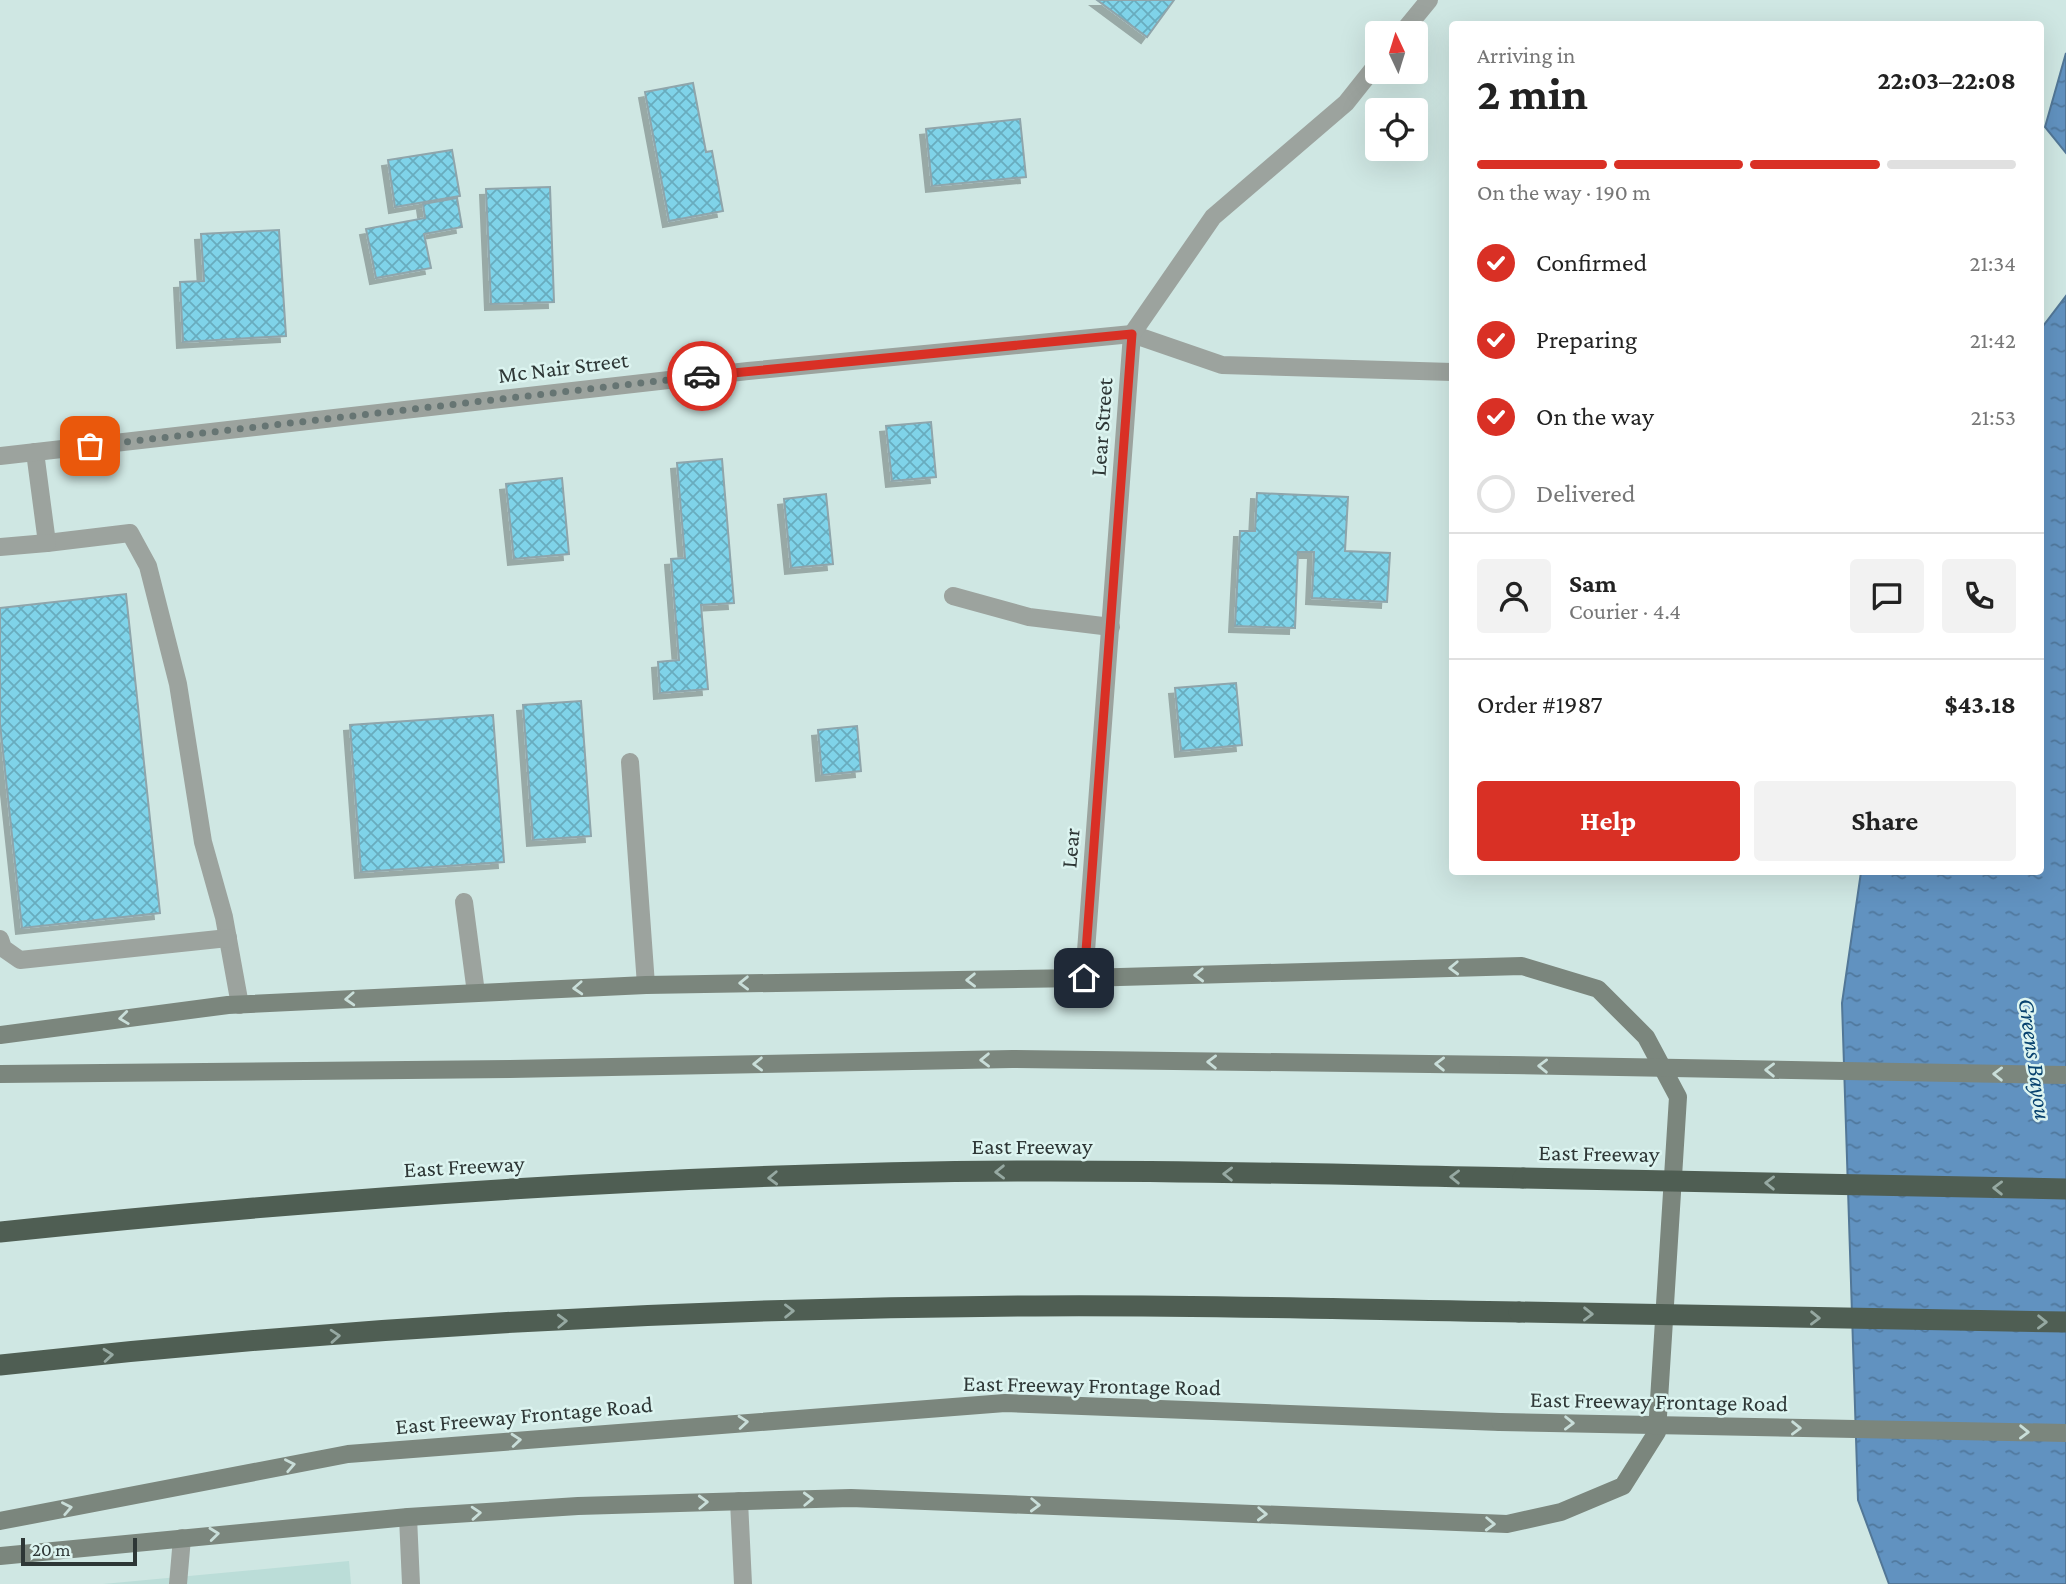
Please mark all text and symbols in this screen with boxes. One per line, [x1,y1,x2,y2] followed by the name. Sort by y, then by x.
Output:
[1365,21,1428,84] north arrow
[1365,21,1428,161] map controls
[1477,42,1575,68] text: Arriving in
[1878,66,2016,95] text: 22:03–22:08
[1477,68,1588,119] text: 2 min
[1365,98,1428,161] button: locate
[1477,179,1651,205] text: On the way · 190 m
[1477,244,1515,282] icon: check
[1536,248,1647,277] text: Confirmed
[1969,250,2016,276] text: 21:34
[1477,321,1515,359] icon: check
[1536,325,1637,354] text: Preparing
[1970,327,2016,353] text: 21:42
[667,341,737,411] courier
[496,346,630,388] street label: Mc Nair Street
[683,357,721,395] icon: car
[1085,377,1117,477] street label: Lear Street
[1477,398,1515,436] icon: check
[1536,402,1654,431] text: On the way
[1971,404,2016,430] text: 21:53
[60,416,120,476] pin
[71,427,109,465] icon: bag
[1536,479,1635,508] text: Delivered
[1477,559,1551,633] button: person
[1850,559,1924,633] button: chat
[1942,559,2016,633] button: phone
[1569,569,1617,598] text: Sam
[1569,598,1681,624] text: Courier · 4.4
[1477,690,1602,719] text: Order #1987
[1945,690,2016,719] text: $43.18
[1477,781,1740,861] button: Help
[1754,781,2016,861] button: Share
[1055,827,1085,869] street label: Lear
[1054,948,1114,1008] pin
[1065,959,1103,997] icon: home
[1448,960,1459,975] one-way arrow
[1193,967,1204,982] one-way arrow
[965,972,976,987] one-way arrow
[738,975,748,991] one-way arrow
[572,980,583,995] one-way arrow
[345,991,356,1006] one-way arrow
[2014,997,2057,1121] water label: Greens Bayou
[118,1011,130,1026] one-way arrow
[979,1052,990,1067] one-way arrow
[1207,1054,1218,1069] one-way arrow
[752,1056,762,1072] one-way arrow
[1434,1056,1445,1072] one-way arrow
[1537,1058,1548,1074] one-way arrow
[1765,1062,1776,1077] one-way arrow
[1992,1066,2003,1081] one-way arrow
[971,1133,1093,1159] street label: East Freeway
[1538,1139,1660,1167] street label: East Freeway
[403,1150,526,1182] street label: East Freeway
[994,1164,1005,1179] one-way arrow
[1222,1166,1232,1182] one-way arrow
[1449,1169,1460,1185] one-way arrow
[767,1170,778,1185] one-way arrow
[1765,1175,1775,1191] one-way arrow
[1992,1180,2003,1195] one-way arrow
[784,1304,795,1319] one-way arrow
[1582,1306,1593,1321] one-way arrow
[1810,1310,1821,1326] one-way arrow
[557,1313,568,1328] one-way arrow
[2038,1314,2048,1330] one-way arrow
[330,1329,341,1344] one-way arrow
[103,1348,114,1363] one-way arrow
[963,1370,1221,1400] street label: East Freeway Frontage Road
[1530,1386,1788,1416] street label: East Freeway Frontage Road
[394,1391,654,1439] street label: East Freeway Frontage Road
[738,1415,749,1430] one-way arrow
[1563,1416,1574,1431] one-way arrow
[1791,1420,1802,1435] one-way arrow
[2019,1424,2029,1440] one-way arrow
[511,1433,522,1448] one-way arrow
[284,1458,296,1473] one-way arrow
[803,1491,813,1507] one-way arrow
[698,1495,709,1510] one-way arrow
[1030,1498,1041,1513] one-way arrow
[61,1502,73,1517] one-way arrow
[471,1505,482,1520] one-way arrow
[1257,1507,1268,1522] one-way arrow
[1484,1516,1495,1531] one-way arrow
[209,1527,220,1542] one-way arrow
[21,1535,136,1567] scale bar
[32,1539,71,1560] text: 20 m

